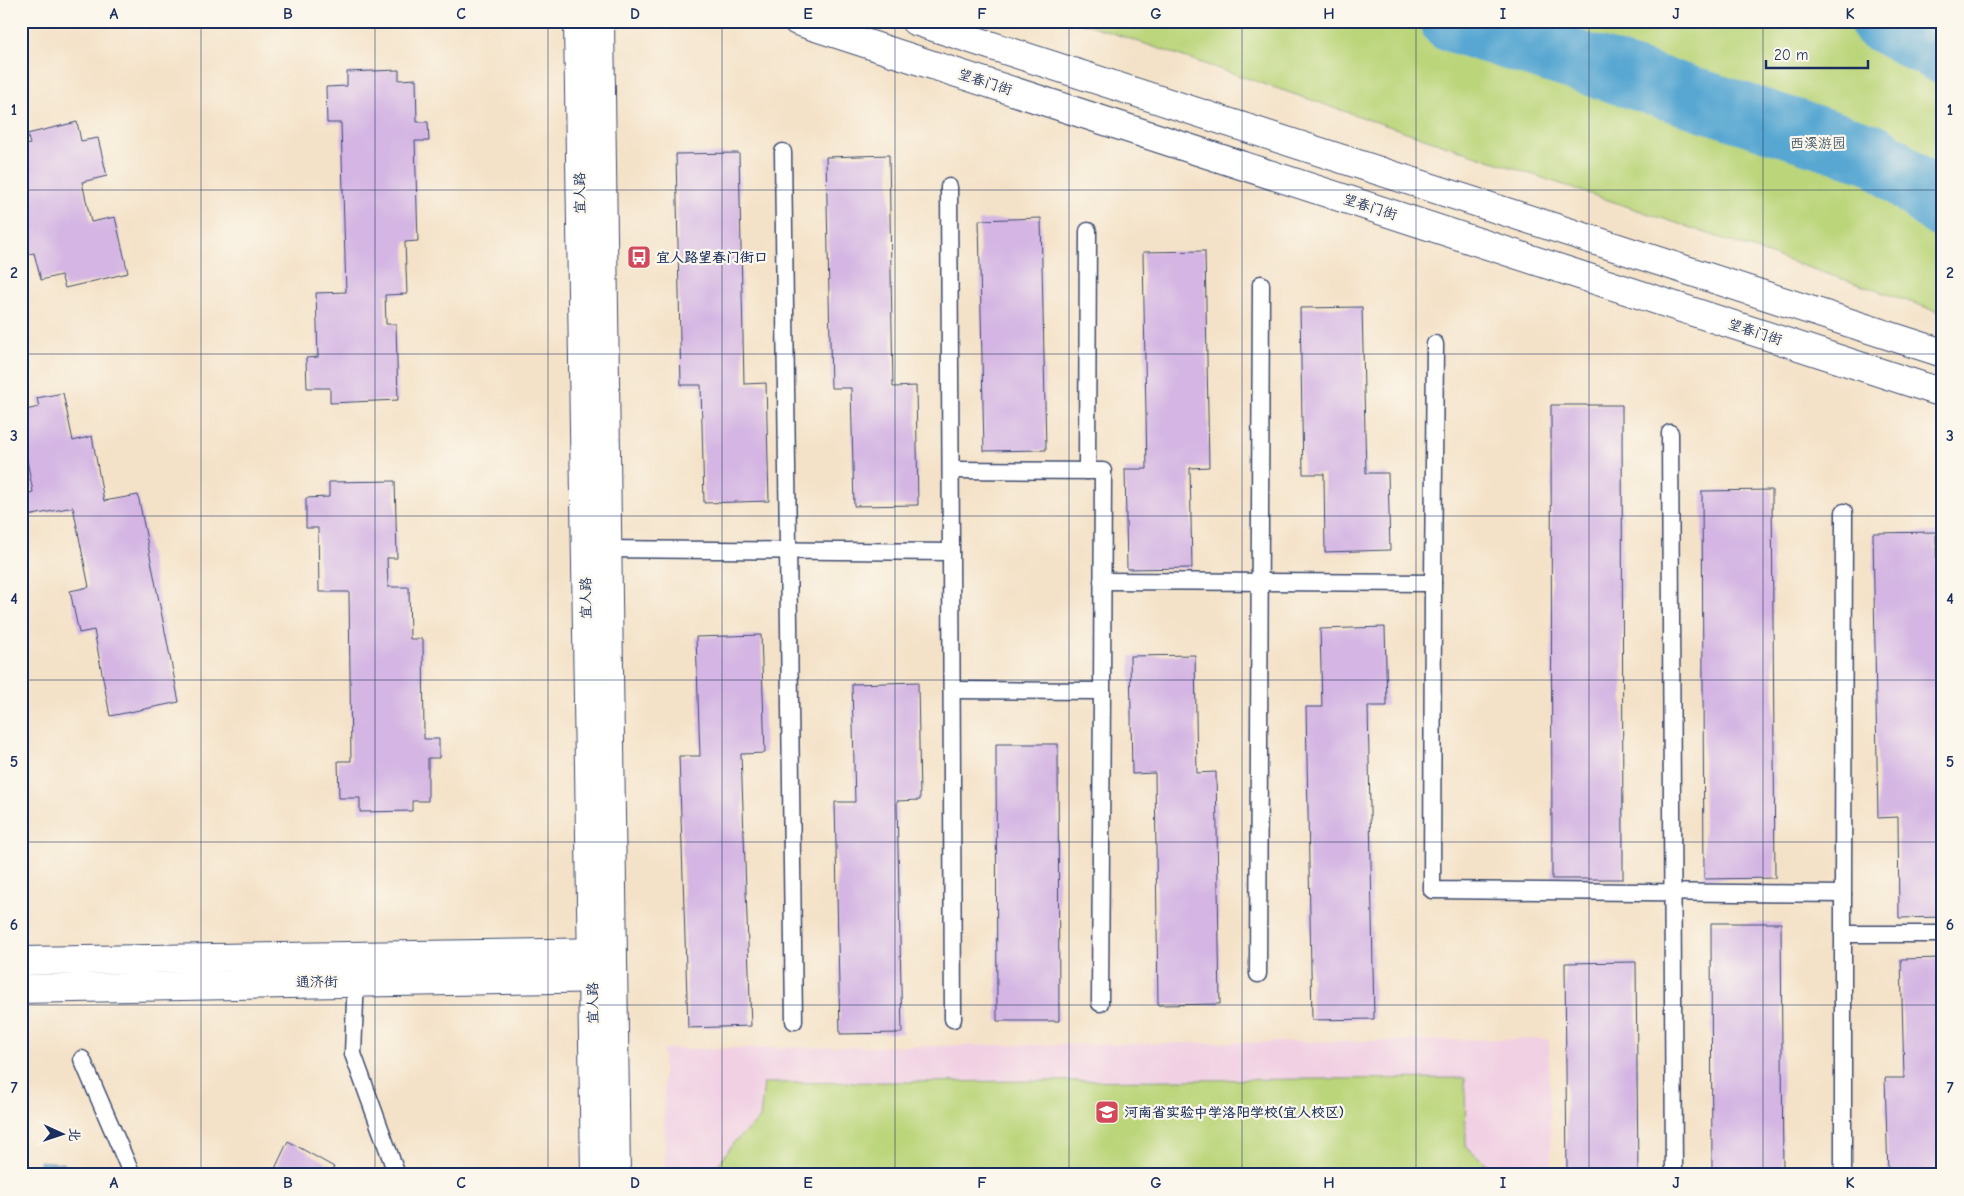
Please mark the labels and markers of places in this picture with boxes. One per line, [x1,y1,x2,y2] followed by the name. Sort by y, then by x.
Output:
[626,244,652,270] bus stop icon: 宜人路望春门街口
[656,249,768,266] place label: 宜人路望春门街口
[1094,1099,1120,1125] school or university icon: 河南省实验中学洛阳学校(宜人校区)
[1124,1104,1344,1121] place label: 河南省实验中学洛阳学校(宜人校区)

